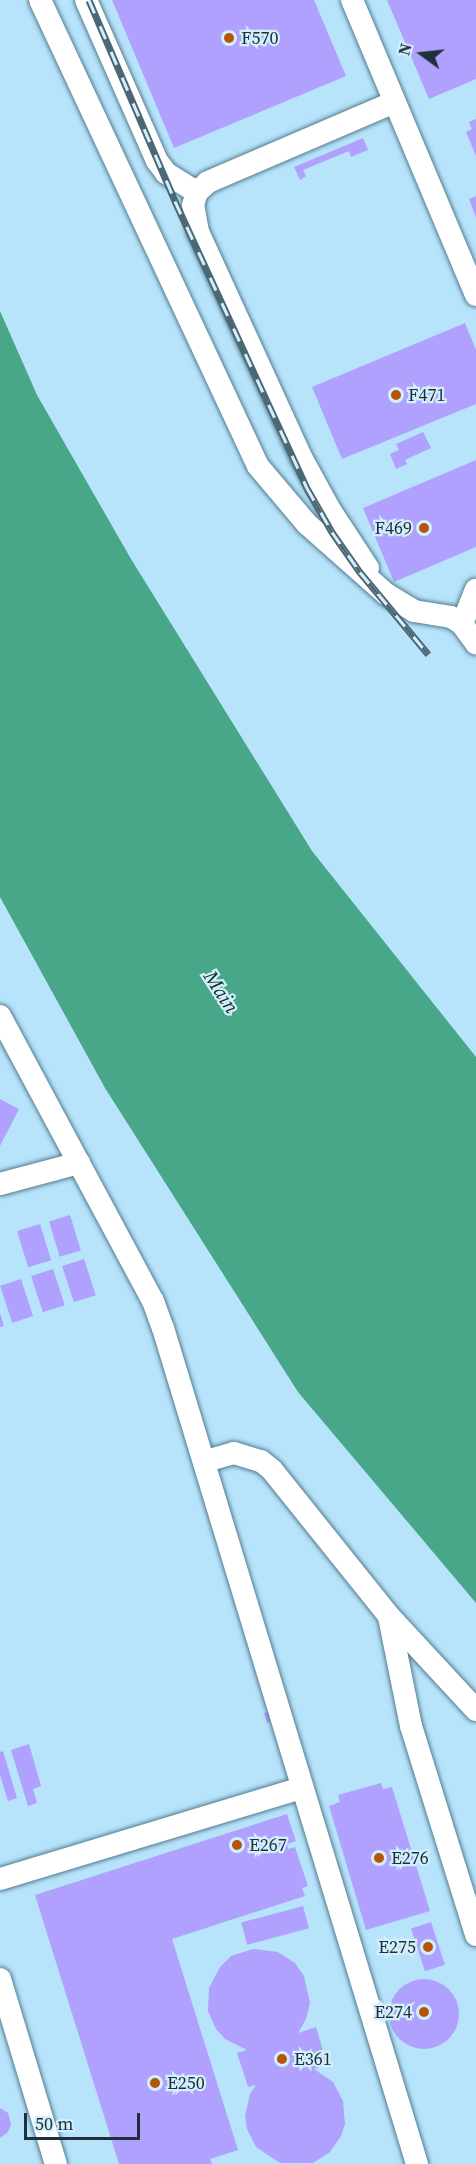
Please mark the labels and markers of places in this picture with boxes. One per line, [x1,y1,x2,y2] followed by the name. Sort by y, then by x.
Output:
[241,27,278,49] place label: F570
[222,31,236,45] marker: F570
[408,384,445,406] place label: F471
[389,388,403,402] marker: F471
[375,517,412,539] place label: F469
[417,521,431,535] marker: F469
[249,1834,287,1856] place label: E267
[230,1838,244,1852] marker: E267
[391,1847,429,1869] place label: E276
[372,1851,386,1865] marker: E276
[378,1936,416,1958] place label: E275
[421,1940,435,1954] marker: E275
[374,2001,412,2023] place label: E274
[417,2005,431,2019] marker: E274
[294,2048,332,2070] place label: E361
[275,2052,289,2066] marker: E361
[167,2072,205,2094] place label: E250
[148,2076,162,2090] marker: E250

